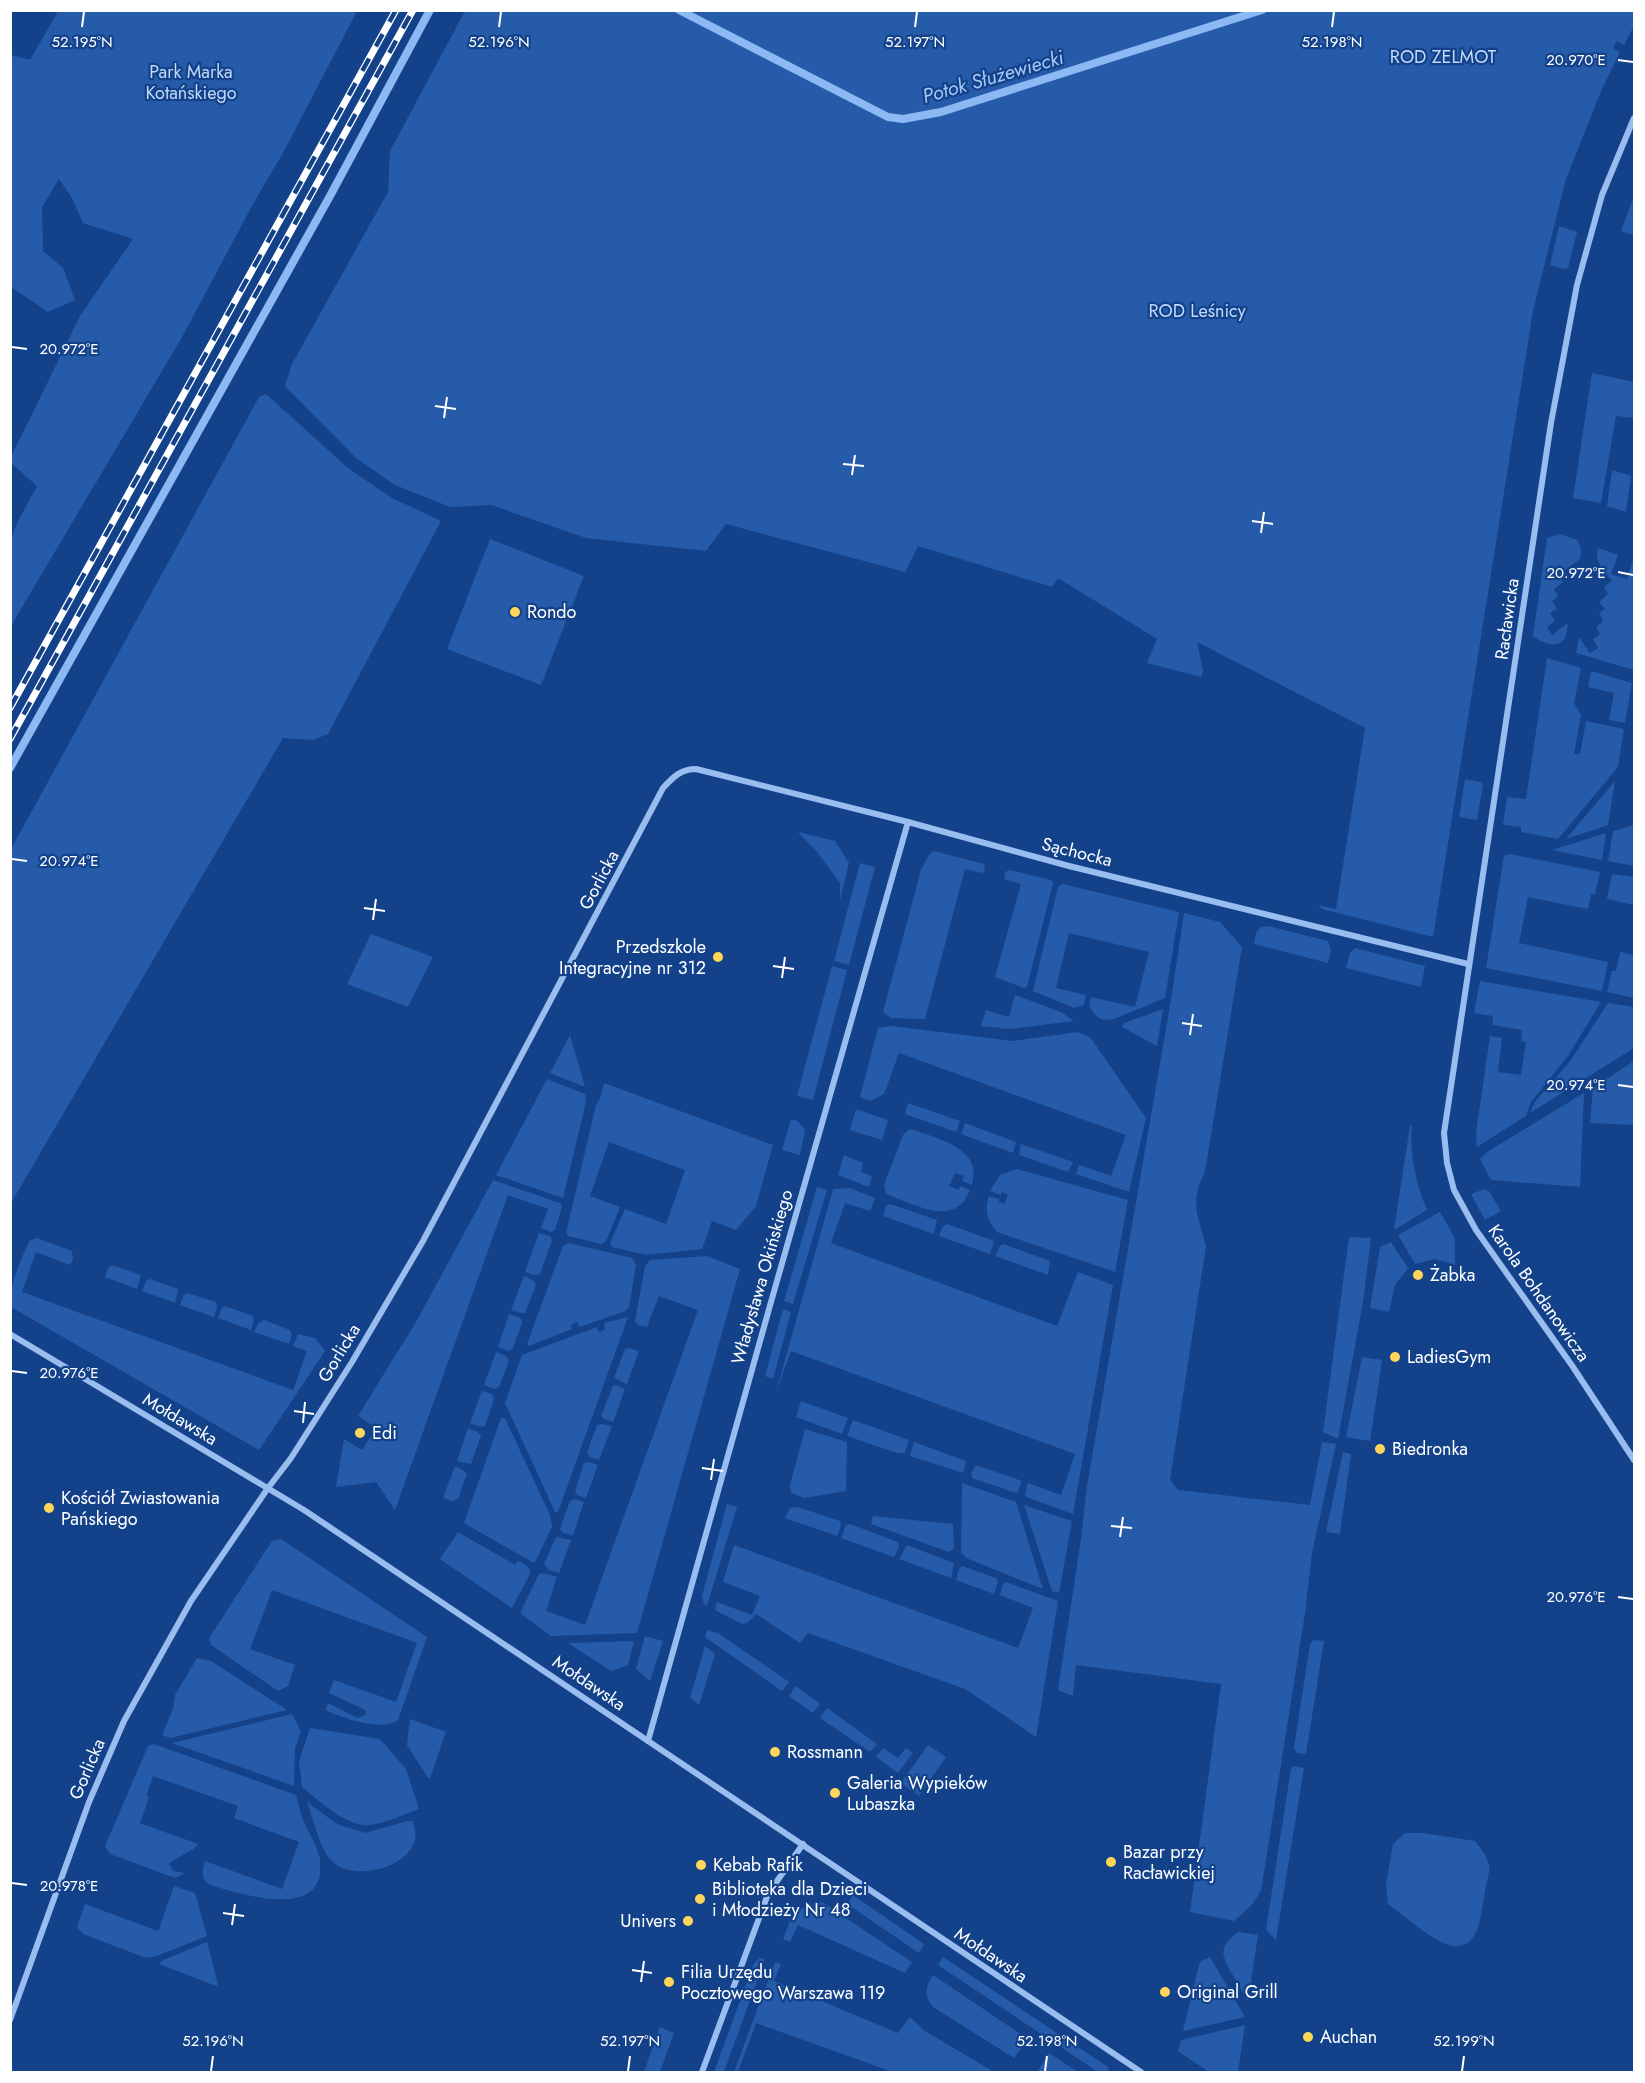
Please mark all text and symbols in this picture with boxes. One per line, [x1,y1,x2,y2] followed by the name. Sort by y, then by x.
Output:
[51,31,113,53] text: 52.195°N
[468,31,530,53] text: 52.196°N
[885,31,945,53] text: 52.197°N
[1302,31,1362,53] text: 52.198°N
[919,43,1068,111] water label: Potok Służewiecki
[1390,44,1497,70] park label: ROD ZELMOT
[1546,49,1606,71] text: 20.970°E
[145,59,237,106] park label: Park Marka Kotańskiego
[1148,298,1246,324] park label: ROD Leśnicy
[39,338,99,360] text: 20.972°E
[1546,562,1606,584] text: 20.972°E
[1488,577,1526,661] street label: Racławicka
[527,599,577,625] place label: Rondo
[508,605,522,619] marker: Rondo
[1039,831,1115,873] street label: Sąchocka
[573,846,625,914] street label: Gorlicka
[39,850,99,872] text: 20.974°E
[559,934,706,981] place label: Przedszkole Integracyjne nr 312
[711,950,725,964] marker: Przedszkole Integracyjne nr 312
[1546,1074,1606,1096] text: 20.974°E
[725,1186,799,1367] street label: Władysława Okińskiego
[1482,1219,1596,1367] street label: Karola Bohdanowicza
[1430,1262,1475,1288] place label: Żabka
[1411,1268,1425,1282] marker: Żabka
[311,1319,367,1387] street label: Gorlicka
[1407,1344,1491,1370] place label: LadiesGym
[1388,1350,1402,1364] marker: LadiesGym
[39,1362,99,1384] text: 20.976°E
[138,1386,222,1452] street label: Mołdawska
[372,1420,397,1446] place label: Edi
[353,1426,367,1440] marker: Edi
[1392,1436,1468,1462] place label: Biedronka
[1373,1442,1387,1456] marker: Biedronka
[61,1485,220,1532] place label: Kościół Zwiastowania Pańskiego
[42,1501,56,1515] marker: Kościół Zwiastowania Pańskiego
[1546,1586,1606,1608] text: 20.976°E
[547,1649,631,1717] street label: Mołdawska
[63,1734,111,1804] street label: Gorlicka
[787,1739,863,1765] place label: Rossmann
[768,1745,782,1759] marker: Rossmann
[847,1770,988,1817] place label: Galeria Wypieków Lubaszka
[828,1786,842,1800] marker: Galeria Wypieków Lubaszka
[1123,1839,1215,1886] place label: Bazar przy Racławickiej
[713,1852,803,1878] place label: Kebab Rafik
[1104,1855,1118,1869] marker: Bazar przy Racławickiej
[694,1858,708,1872] marker: Kebab Rafik
[40,1875,98,1897] text: 20.978°E
[712,1876,867,1923] place label: Biblioteka dla Dzieci i Młodzieży Nr 48
[693,1892,707,1906] marker: Biblioteka dla Dzieci i Młodzieży Nr 48
[620,1908,676,1934] place label: Univers
[681,1914,695,1928] marker: Univers
[949,1921,1033,1989] street label: Mołdawska
[681,1959,885,2006] place label: Filia Urzędu Pocztowego Warszawa 119
[662,1975,676,1989] marker: Filia Urzędu Pocztowego Warszawa 119
[1177,1979,1278,2005] place label: Original Grill
[1158,1985,1172,1999] marker: Original Grill
[1320,2024,1377,2050] place label: Auchan
[182,2030,244,2052] text: 52.196°N
[600,2030,660,2052] text: 52.197°N
[1017,2030,1077,2052] text: 52.198°N
[1301,2030,1315,2044] marker: Auchan
[1433,2030,1495,2052] text: 52.199°N

